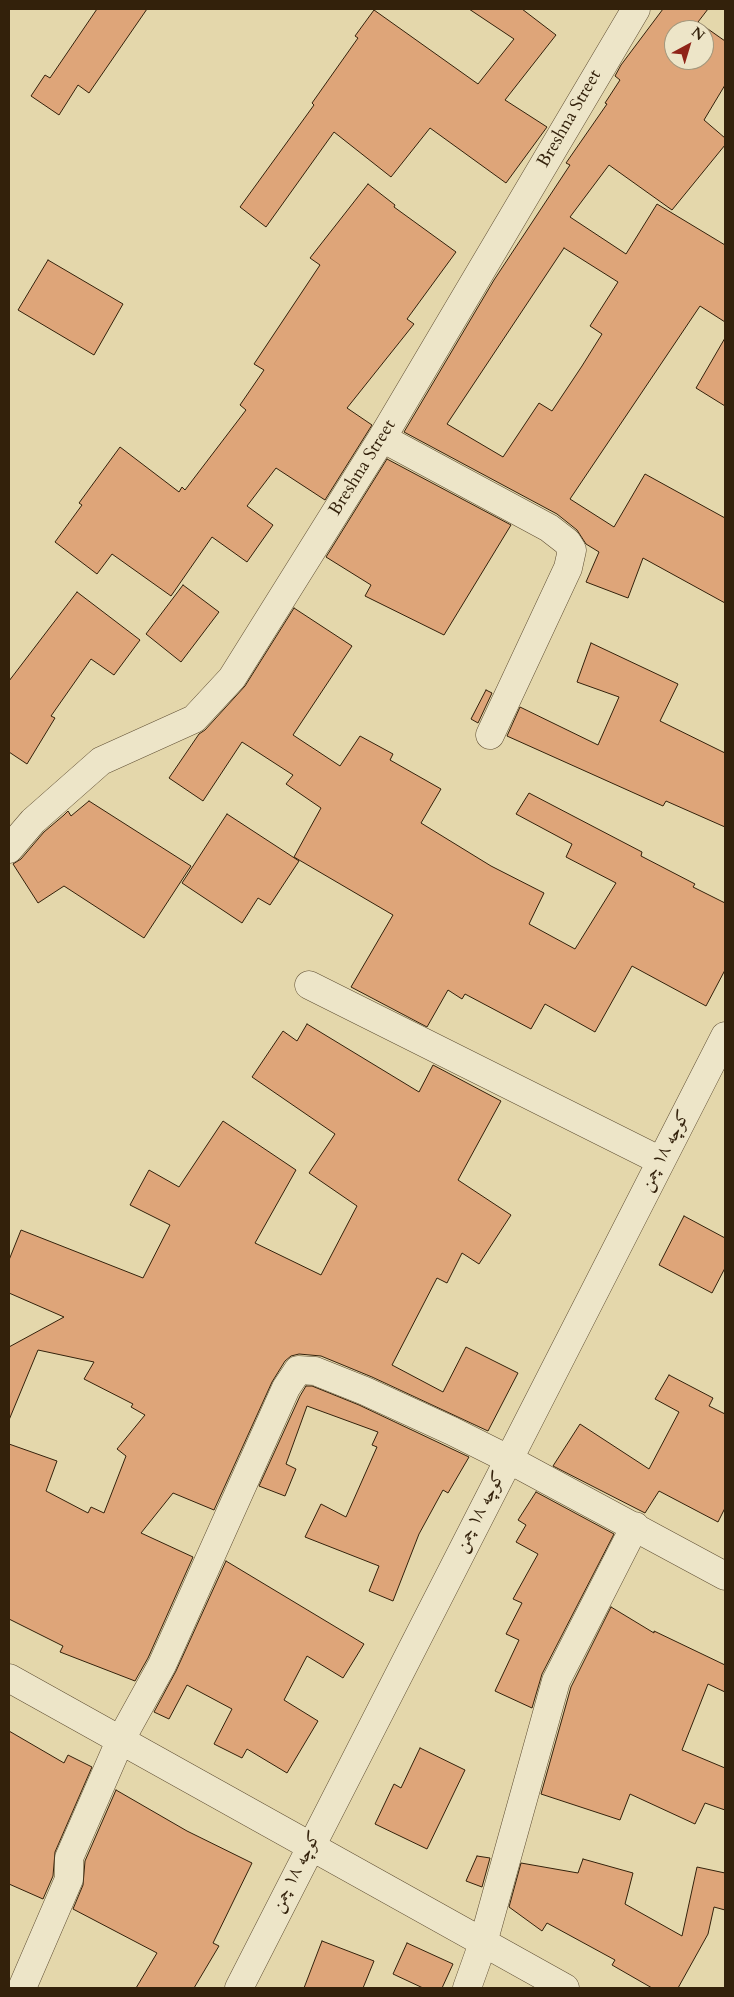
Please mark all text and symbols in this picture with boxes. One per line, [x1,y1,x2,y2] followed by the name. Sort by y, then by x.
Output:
[664,20,714,70] north arrow
[687,23,709,45] text: N
[533,66,607,172] street label: Breshna Street
[325,416,401,520] street label: Breshna Street
[636,1107,696,1195] street label: كوچه ١٨ چمن
[451,1468,511,1556] street label: كوچه ١٨ چمن
[267,1828,327,1916] street label: كوچه ١٨ چمن

